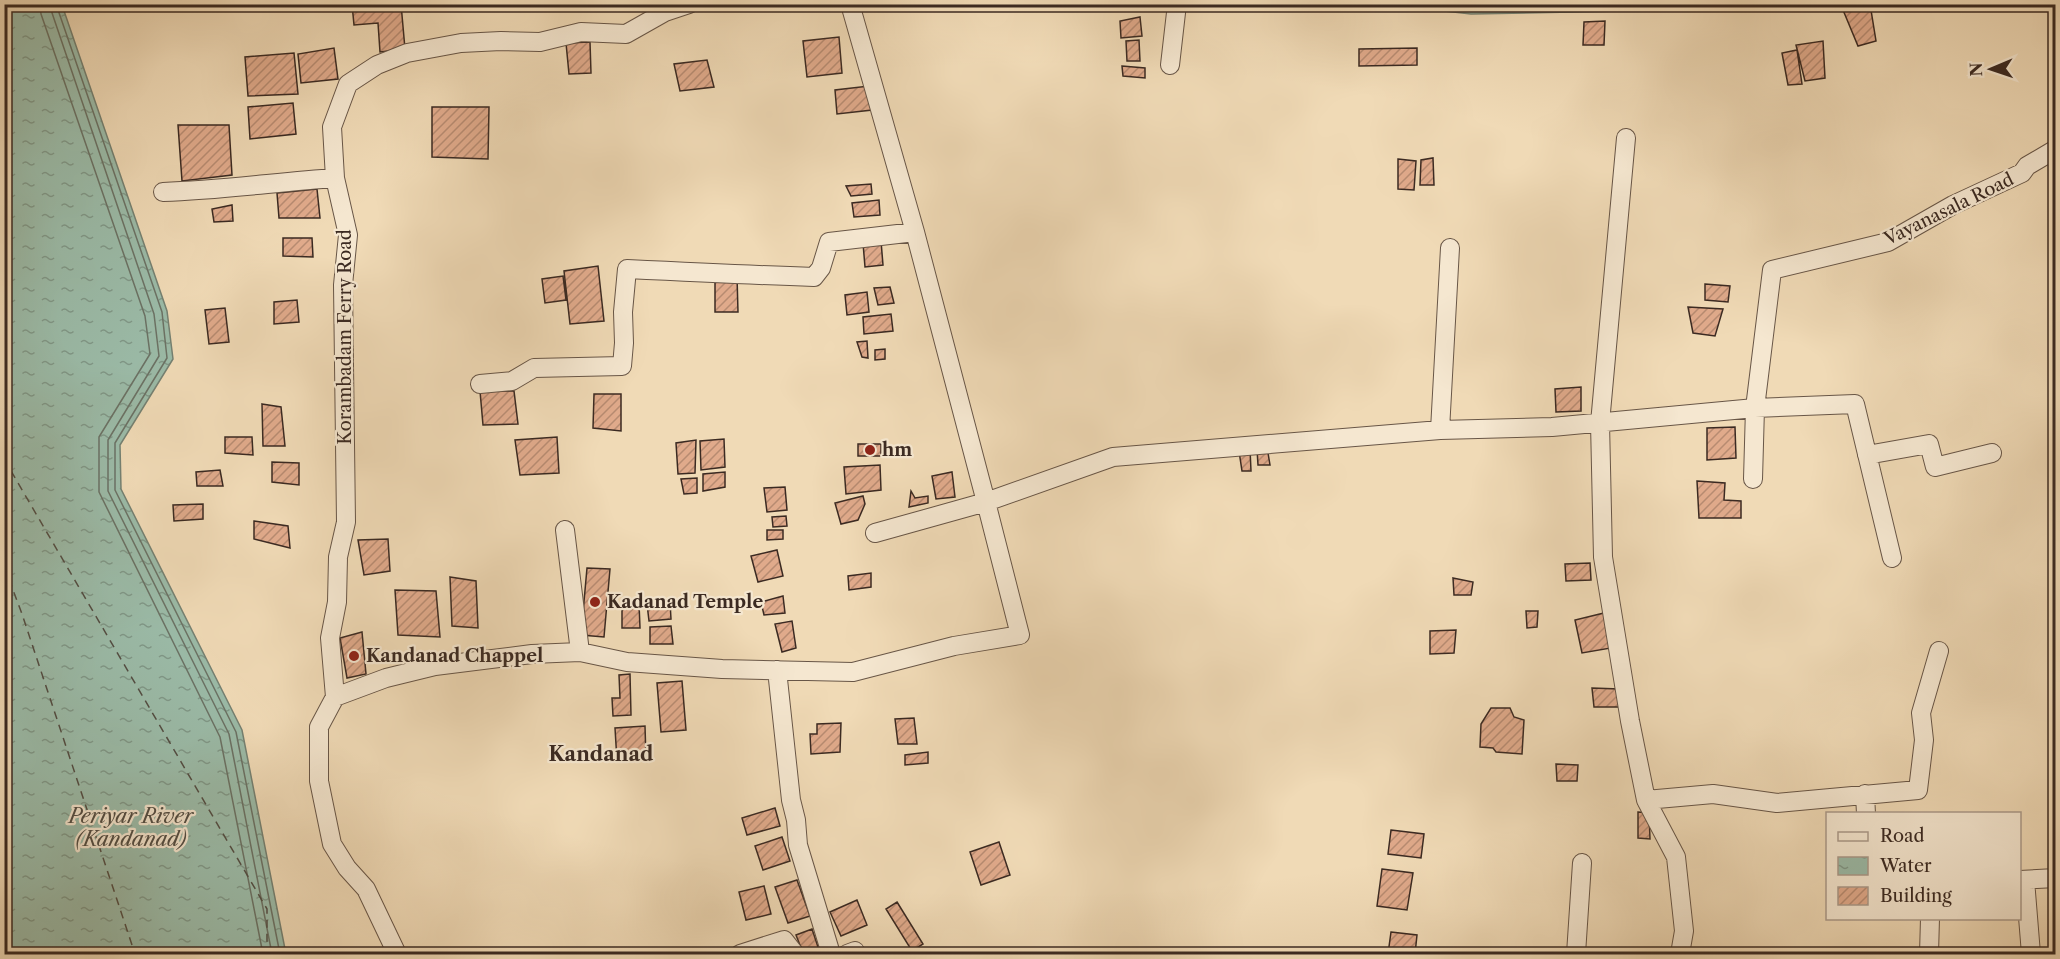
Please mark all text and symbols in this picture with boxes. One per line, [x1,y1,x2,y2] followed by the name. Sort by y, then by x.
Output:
[1961,39,2021,99] north arrow
[1966,62,1986,77] text: N
[1880,168,2017,250] street label: Vayanasala Road
[334,229,356,445] street label: Korambadam Ferry Road
[882,439,912,461] place label: hm
[863,443,877,457] marker: hm
[607,591,763,613] place label: Kadanad Temple
[588,595,602,609] marker: Kadanad Temple
[366,645,543,667] place label: Kandanad Chappel
[347,649,361,663] marker: Kandanad Chappel
[549,742,654,766] district label: Kandanad
[67,804,195,851] water label: Periyar River (Kandanad)
[1826,812,2021,920] legend
[1880,825,1925,847] text: Road
[1879,855,1932,877] text: Water
[1880,885,1952,907] text: Building

